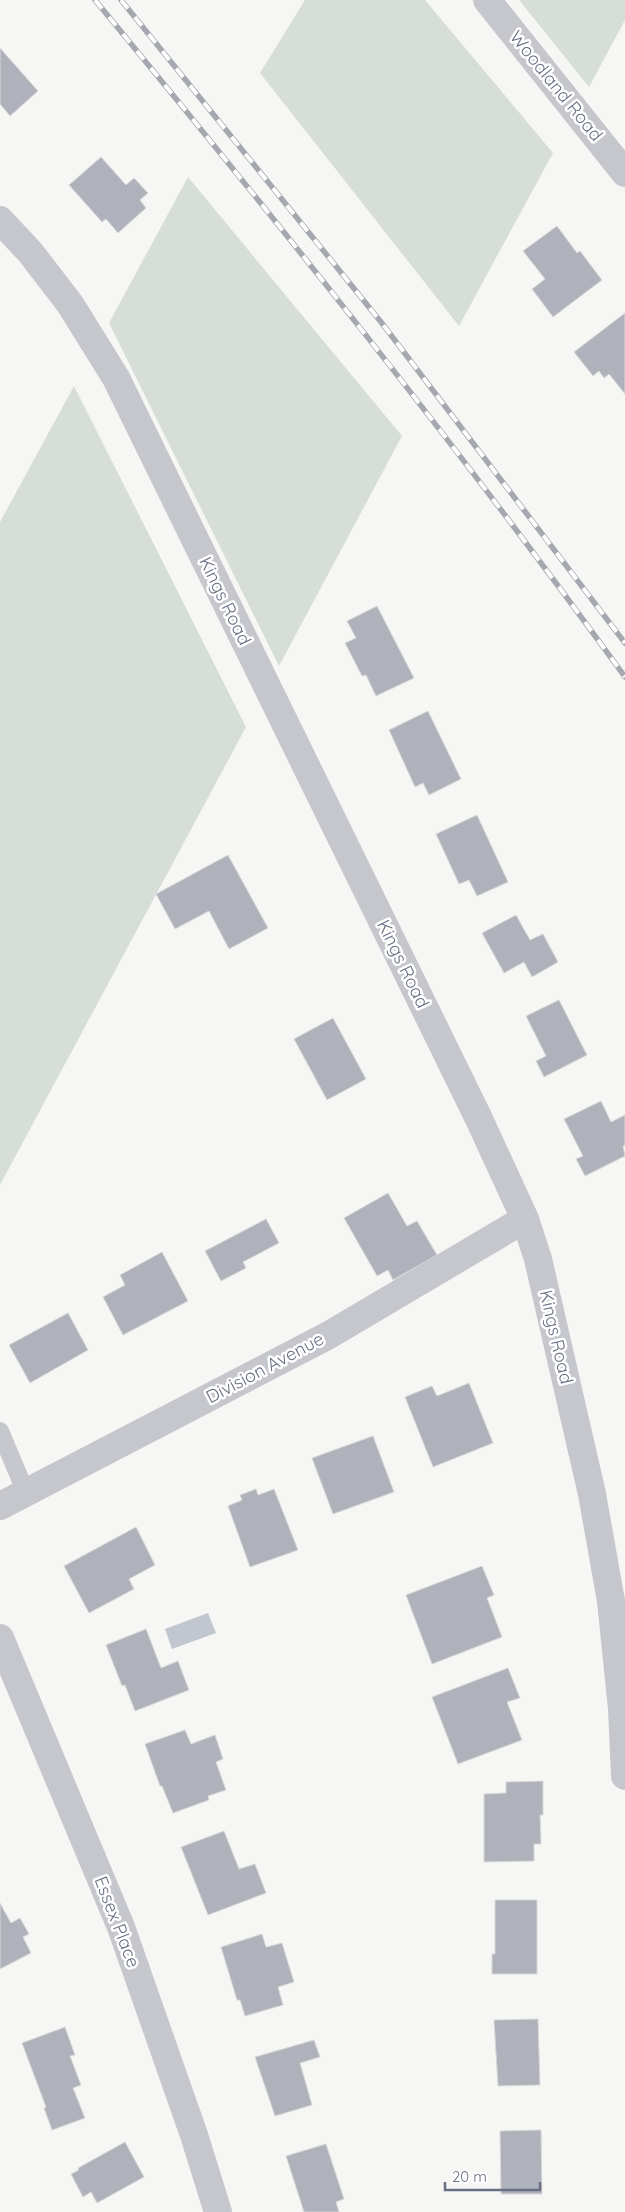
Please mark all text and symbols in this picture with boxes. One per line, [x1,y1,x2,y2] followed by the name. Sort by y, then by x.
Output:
[505,26,608,146] street label: Woodland Road
[194,553,257,649] street label: Kings Road
[372,916,435,1012] street label: Kings Road
[535,1288,578,1386] street label: Kings Road
[202,1327,328,1408] street label: Division Avenue
[90,1873,145,1971] street label: Essex Place
[445,2160,540,2192] scale bar
[452,2167,487,2186] text: 20 m

